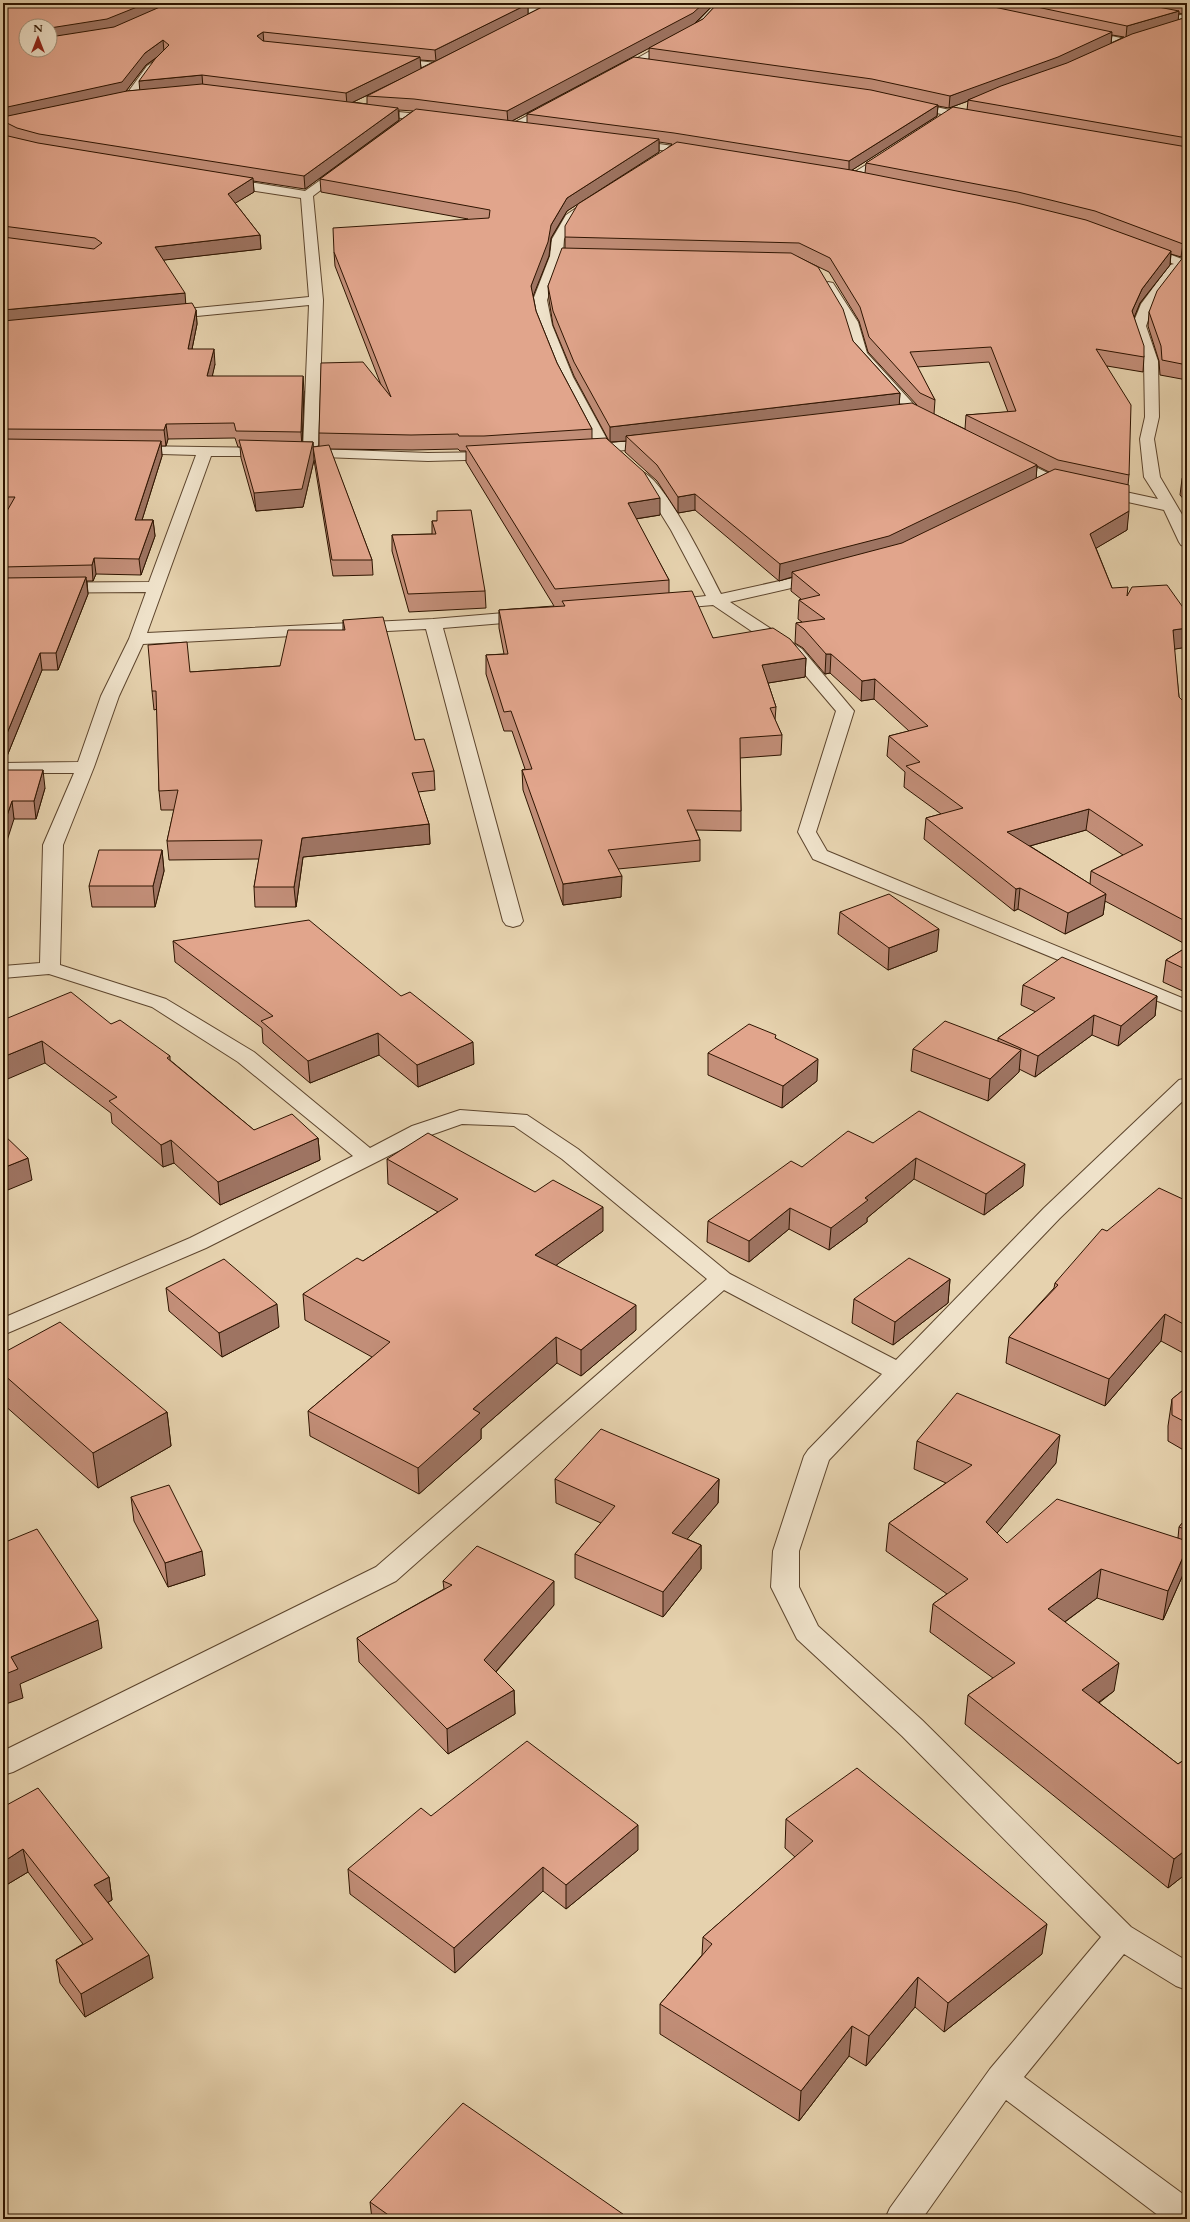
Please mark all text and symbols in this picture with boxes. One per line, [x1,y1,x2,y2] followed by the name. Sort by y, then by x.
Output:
[18,18,58,58] north arrow
[33,21,43,36] text: N

